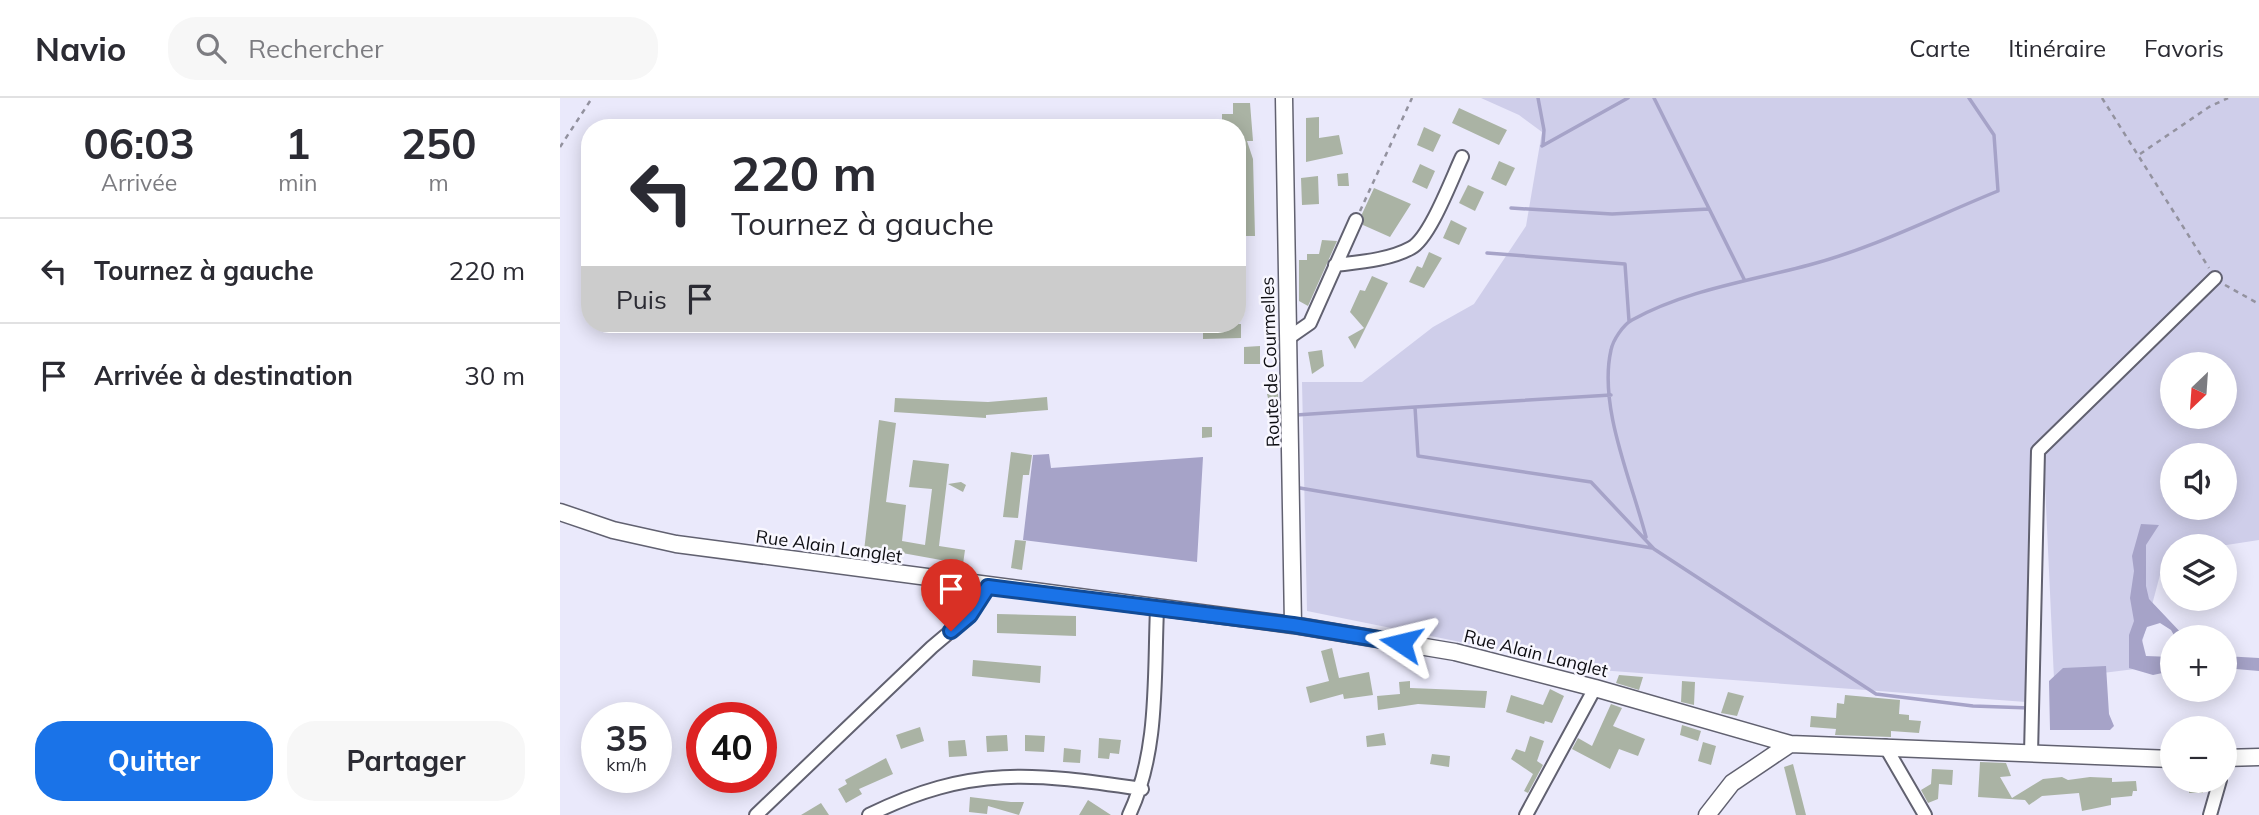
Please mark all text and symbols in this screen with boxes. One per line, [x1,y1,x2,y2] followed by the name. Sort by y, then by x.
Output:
[168,17,658,80] search box
[35,28,126,69] text: Navio
[192,29,230,67] icon: search
[248,32,383,65] text: Rechercher
[1909,33,1970,63] text: Carte
[2008,33,2106,63] text: Itinéraire
[2144,33,2224,63] text: Favoris
[84,117,195,170] text: 06:03
[285,117,310,170] text: 1
[401,117,476,170] text: 250
[731,142,877,203] text: 220 m
[616,147,707,238] icon: left
[101,168,177,197] text: Arrivée
[278,168,317,197] text: min
[429,168,449,197] text: m
[731,203,994,243] text: Tournez à gauche
[35,252,73,290] icon: left
[94,254,314,287] text: Tournez à gauche
[449,254,525,287] text: 220 m
[1256,276,1284,448] street label: Route de Courmelles
[681,280,719,318] icon: arrive
[616,283,667,316] text: Puis
[2160,352,2236,429] north arrow
[2160,352,2237,793] map controls
[35,357,73,395] icon: arrive
[94,359,353,392] text: Arrivée à destination
[464,359,525,392] text: 30 m
[2160,443,2237,520] button: sound
[754,524,904,568] street label: Rue Alain Langlet
[2160,534,2237,611] button: layers
[921,559,981,631] pin
[932,570,970,608] icon: arrive
[1364,606,1438,680] position arrow
[1462,624,1610,682] street label: Rue Alain Langlet
[2160,625,2237,702] button: +
[686,702,777,793] speed limit sign: 40
[605,716,648,760] text: 35
[2160,716,2237,793] button: −
[35,721,273,801] button: Quitter
[287,721,525,801] button: Partager
[606,753,647,776] text: km/h

